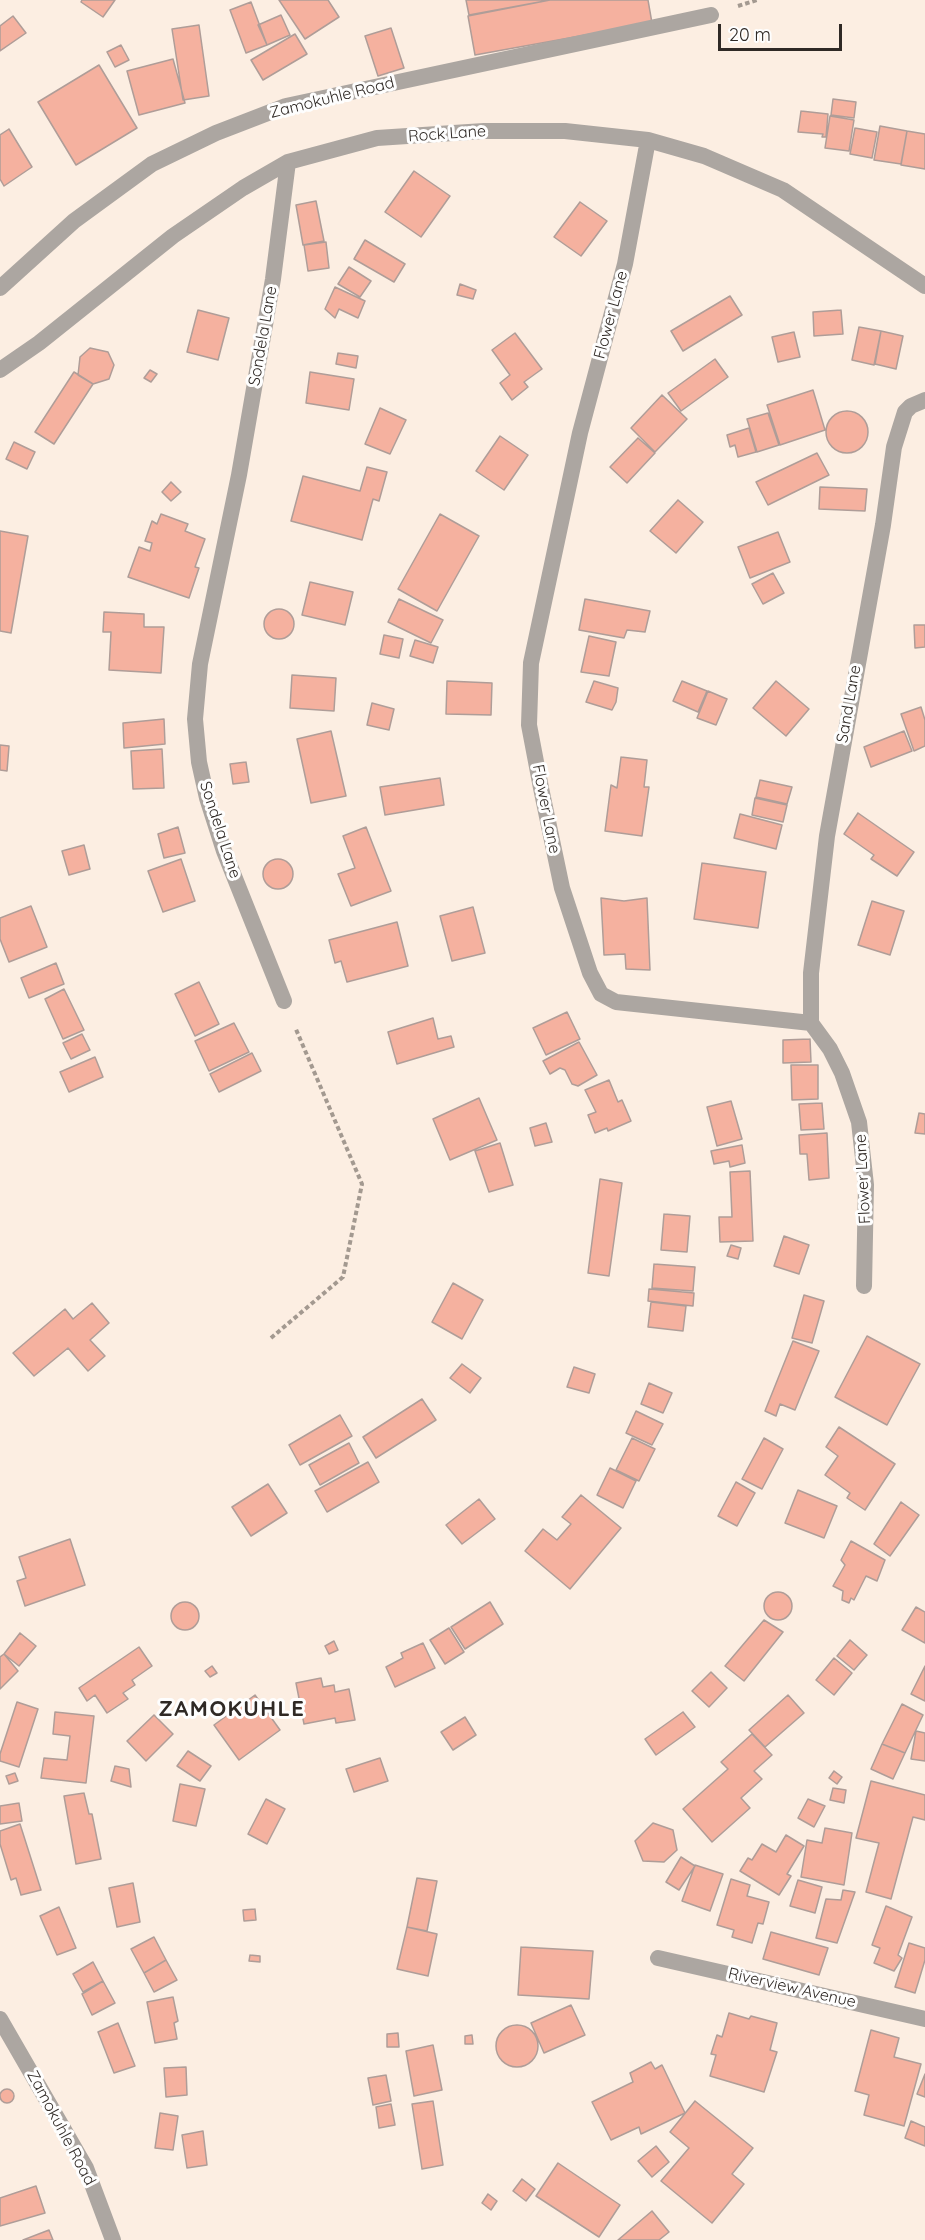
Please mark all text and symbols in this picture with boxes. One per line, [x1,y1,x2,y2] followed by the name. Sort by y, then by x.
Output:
[721,12,846,50] scale bar
[729,23,771,46] text: 20 m
[268,73,396,123] street label: Zamokuhle Road
[407,122,487,146] street label: Rock Lane
[590,269,632,361] street label: Flower Lane
[245,285,281,387] street label: Sondela Lane
[833,664,865,744] street label: Sand Lane
[528,763,564,855] street label: Flower Lane
[195,779,245,881] street label: Sondela Lane
[851,1133,875,1225] street label: Flower Lane
[159,1696,305,1722] district label: ZAMOKUHLE
[726,1964,858,2012] street label: Riverview Avenue
[23,2067,99,2189] street label: Zamokuhle Road

